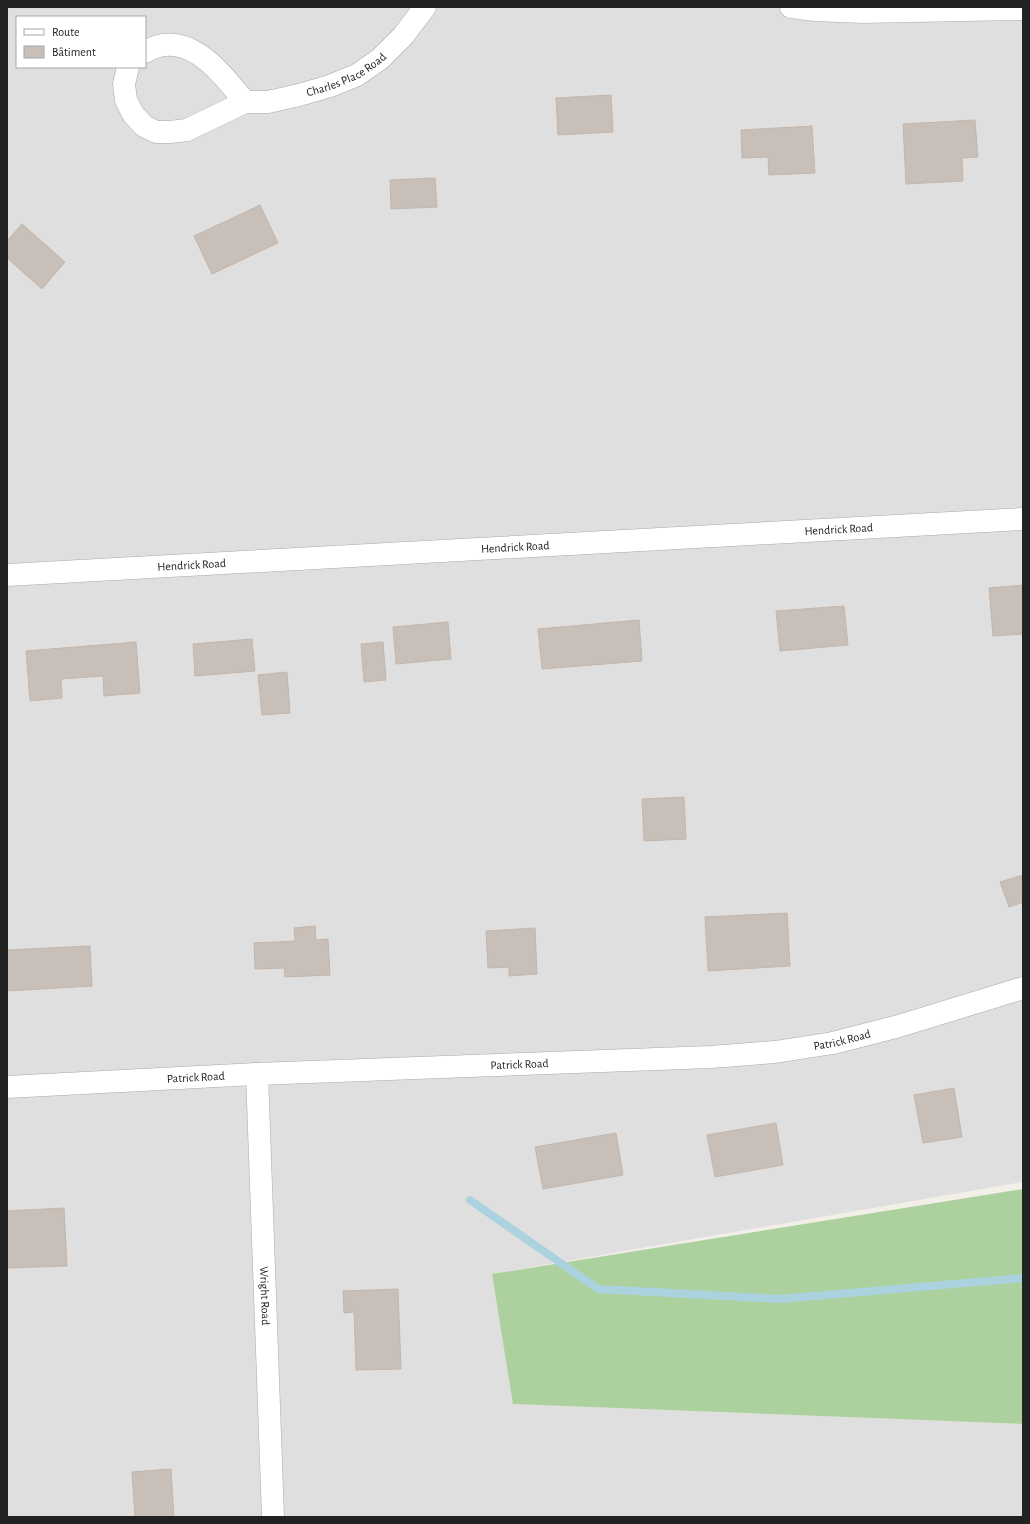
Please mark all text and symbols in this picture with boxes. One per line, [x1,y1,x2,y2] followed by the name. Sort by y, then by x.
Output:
[16,16,146,68] legend
[52,26,79,38] text: Route
[52,46,96,58] text: Bâtiment
[305,50,389,99] street label: Charles Place Road
[804,521,873,537] street label: Hendrick Road
[481,539,550,555] street label: Hendrick Road
[157,557,226,573] street label: Hendrick Road
[813,1028,872,1052] street label: Patrick Road
[490,1057,549,1071] street label: Patrick Road
[166,1070,225,1085] street label: Patrick Road
[258,1266,272,1325] street label: Wright Road

